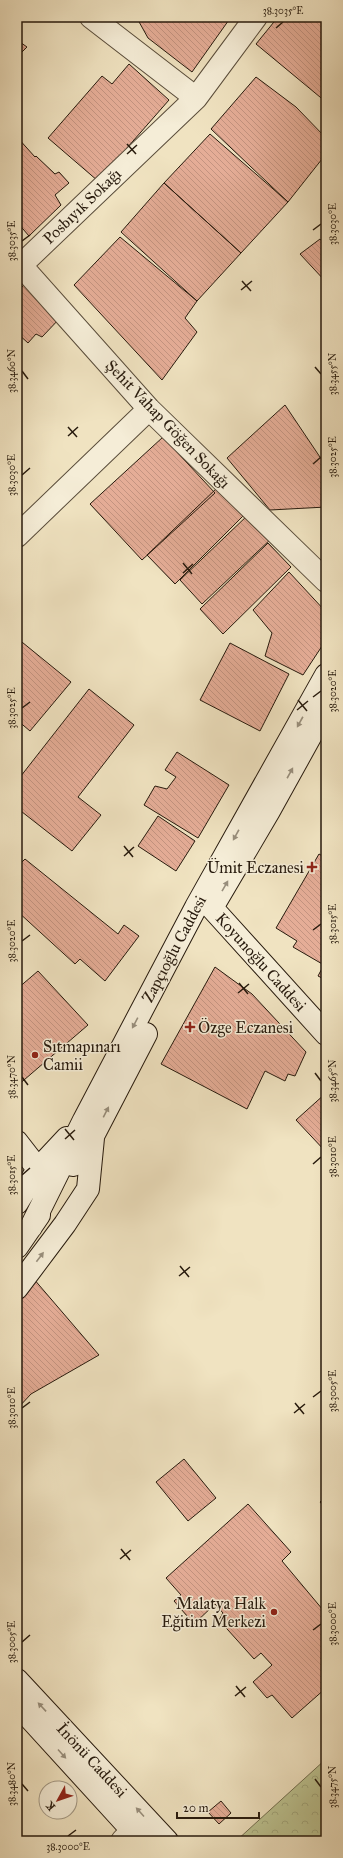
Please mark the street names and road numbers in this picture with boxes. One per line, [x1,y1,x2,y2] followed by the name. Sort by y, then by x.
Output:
[39,164,126,249] street label: Posbıyık Sokağı
[101,356,235,493] street label: Şehit Vahap Göğen Sokağı
[138,892,211,1006] street label: Zapçıoğlu Caddesi
[211,909,311,1016] street label: Koyunoğlu Caddesi
[53,1718,132,1802] street label: İnönü Caddesi

